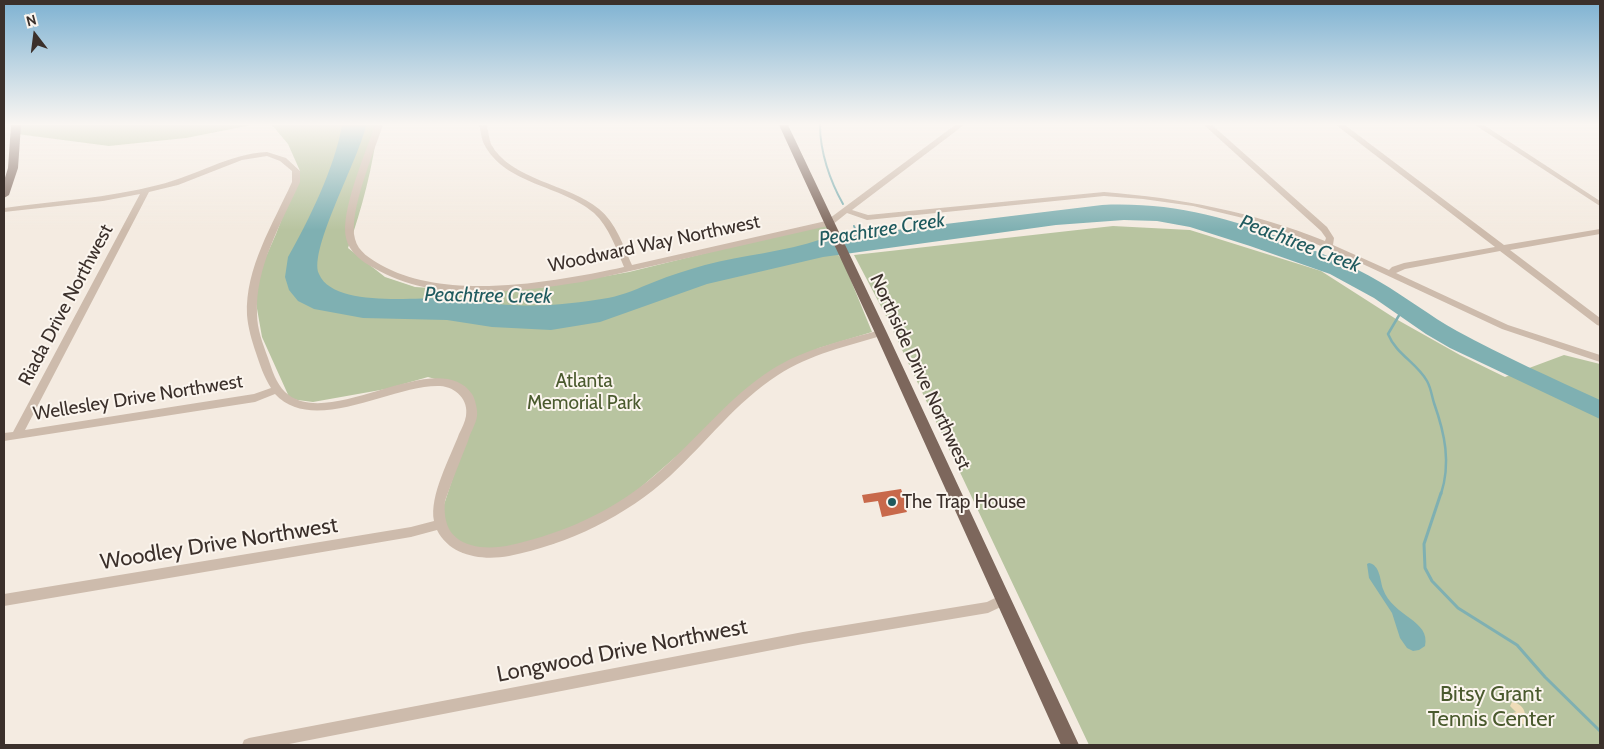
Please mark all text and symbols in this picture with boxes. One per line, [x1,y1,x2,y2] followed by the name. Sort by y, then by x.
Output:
[10,10,60,60] north arrow
[24,11,38,30] text: N
[817,208,947,252] water label: Peachtree Creek
[546,210,762,278] street label: Woodward Way Northwest
[1236,210,1364,278] water label: Peachtree Creek
[14,221,118,389] street label: Riada Drive Northwest
[865,270,975,474] street label: Northside Drive Northwest
[424,283,552,309] water label: Peachtree Creek
[32,370,244,426] street label: Wellesley Drive Northwest
[527,370,641,414] park label: Atlanta Memorial Park
[902,491,1026,513] place label: The Trap House
[886,496,898,508] marker: The Trap House
[98,512,340,576] street label: Woodley Drive Northwest
[494,614,750,688] street label: Longwood Drive Northwest
[1428,682,1554,734] park label: Bitsy Grant Tennis Center

